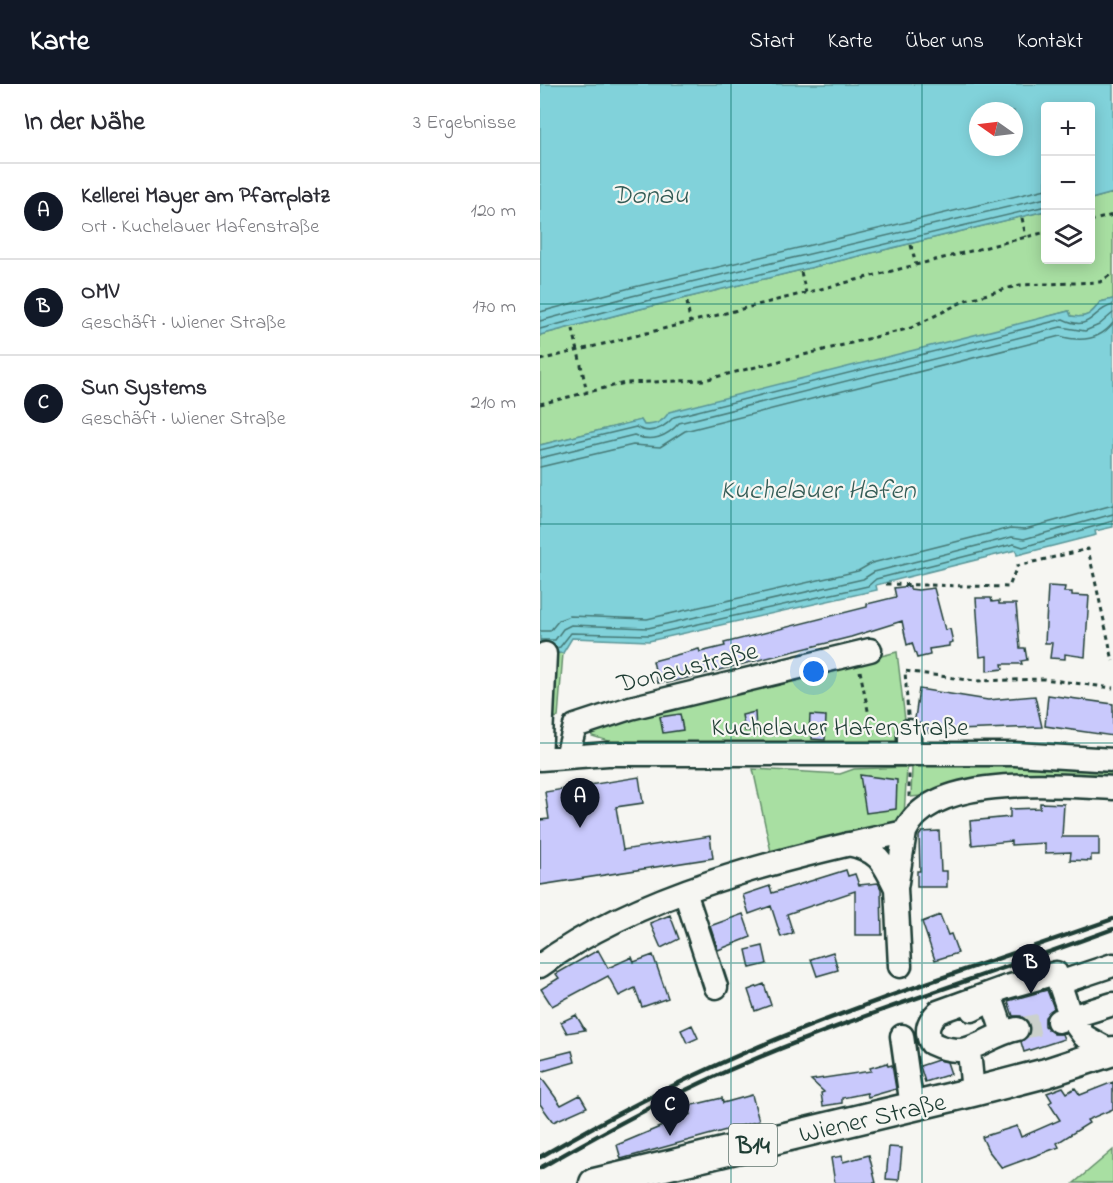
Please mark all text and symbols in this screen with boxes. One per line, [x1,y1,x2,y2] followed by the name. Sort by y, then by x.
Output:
[30,22,89,63] text: Karte
[749,27,795,57] text: Start
[828,27,872,57] text: Karte
[905,27,984,57] text: Über uns
[1017,27,1083,57] text: Kontakt
[969,102,1023,156] north arrow
[1041,102,1095,264] map controls
[1041,102,1095,156] button: +
[24,104,145,142] text: In der Nähe
[413,109,516,138] text: 3 Ergebnisse
[1041,156,1095,210] button: −
[611,177,689,216] water label: Donau
[81,181,330,213] text: Kellerei Mayer am Pfarrplatz
[37,197,50,226] text: A
[471,197,516,226] text: 120 m
[1041,210,1095,264] button: layers
[81,213,319,242] text: Ort · Kuchelauer Hafenstraße
[81,277,119,309] text: OMV
[37,293,50,322] text: B
[472,293,516,322] text: 170 m
[81,309,286,338] text: Geschäft · Wiener Straße
[81,373,207,405] text: Sun Systems
[38,389,49,418] text: C
[471,389,516,418] text: 210 m
[81,405,286,434] text: Geschäft · Wiener Straße
[720,472,916,511] water label: Kuchelauer Hafen
[613,633,762,705] street label: Donaustraße
[799,657,828,686] your location
[711,710,969,748] street label: Kuchelauer Hafenstraße
[560,778,600,828] pin: A
[1012,944,1050,994] pin: B
[796,1085,950,1155] street label: Wiener Straße
[650,1086,690,1136] pin: C
[729,1124,777,1166] road number: B14

